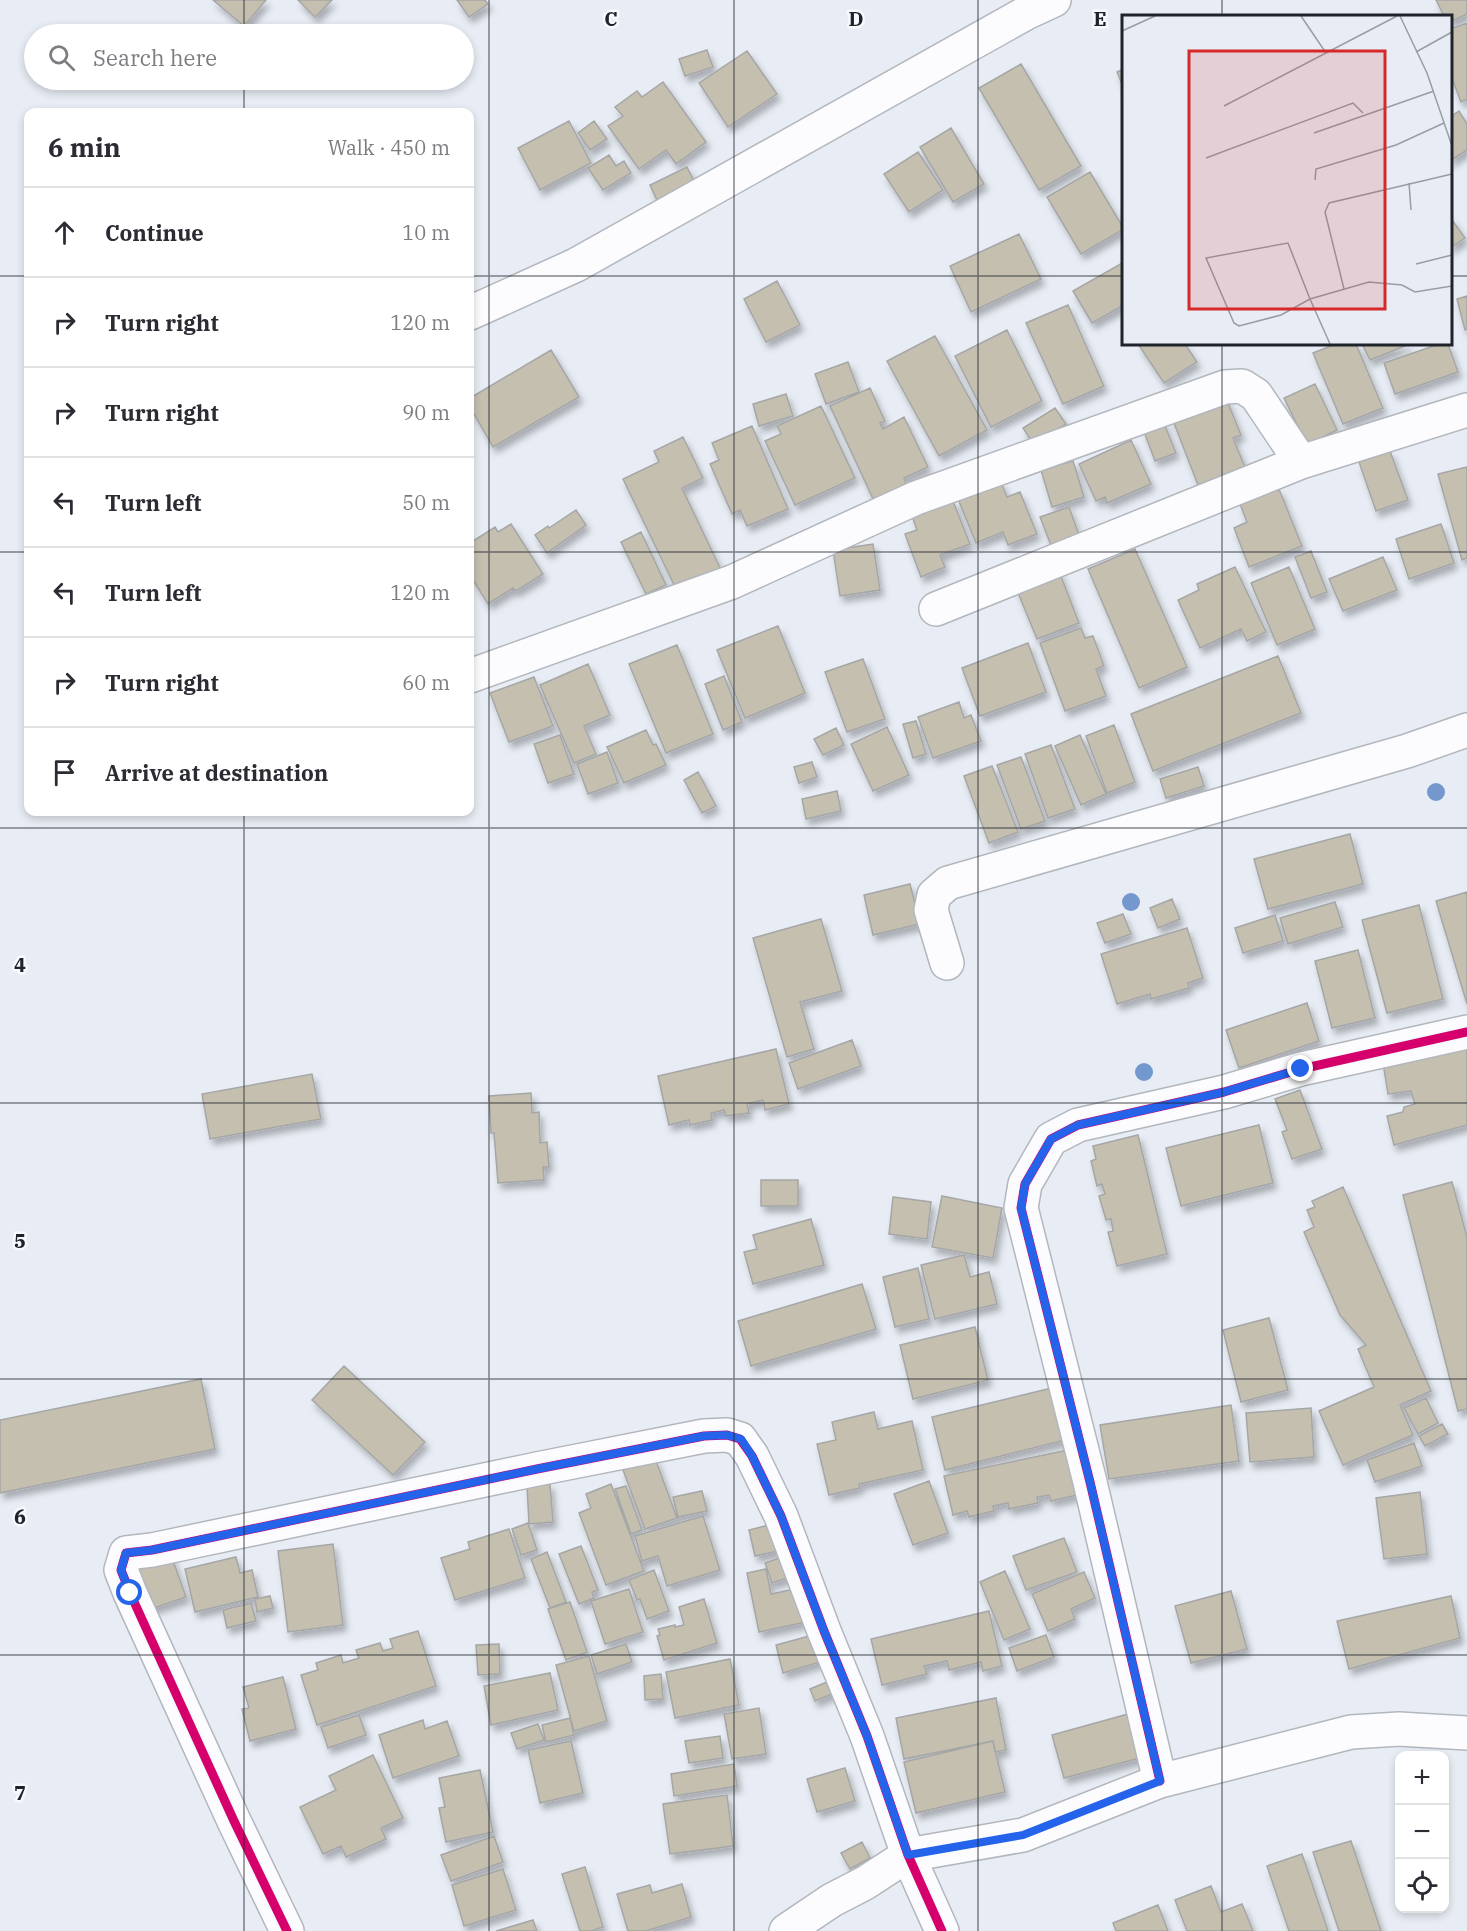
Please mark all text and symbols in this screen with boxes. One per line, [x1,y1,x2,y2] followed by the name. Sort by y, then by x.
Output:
[604,5,618,32] text: C
[848,5,864,32] text: D
[1093,5,1107,32] text: E
[1122,15,1452,345] inset map
[24,24,474,90] search box
[45,41,78,74] icon: search
[93,43,217,72] text: Search here
[48,130,121,164] text: 6 min
[328,134,450,161] text: Walk · 450 m
[48,216,81,249] icon: ahead
[105,218,204,247] text: Continue
[402,219,450,246] text: 10 m
[48,306,81,339] icon: right
[105,308,219,337] text: Turn right
[390,309,450,336] text: 120 m
[48,396,81,429] icon: right
[105,398,219,427] text: Turn right
[402,399,450,426] text: 90 m
[48,486,81,519] icon: left
[105,488,201,517] text: Turn left
[402,489,450,516] text: 50 m
[48,576,81,609] icon: left
[105,578,201,607] text: Turn left
[390,579,450,606] text: 120 m
[48,666,81,699] icon: right
[105,668,219,697] text: Turn right
[402,669,450,696] text: 60 m
[48,756,81,789] icon: arrive
[105,758,328,787] text: Arrive at destination
[14,951,26,978] text: 4
[1287,1055,1313,1081] route end
[14,1227,26,1254] text: 5
[14,1503,26,1530] text: 6
[116,1579,142,1605] route start
[1395,1751,1449,1913] map controls
[1395,1751,1449,1805] button: +
[14,1779,26,1806] text: 7
[1395,1805,1449,1859] button: −
[1395,1859,1449,1913] button: locate

